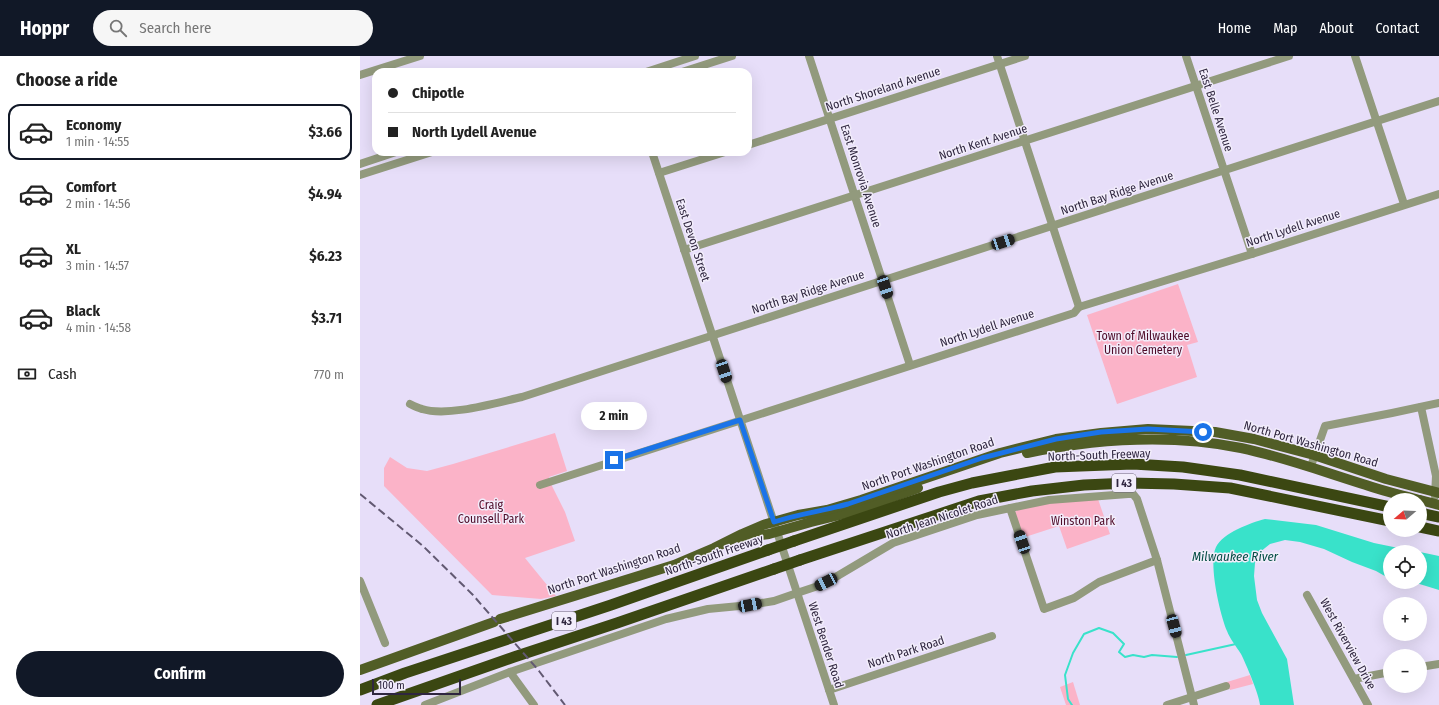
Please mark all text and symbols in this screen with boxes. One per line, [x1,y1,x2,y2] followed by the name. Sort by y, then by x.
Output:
[93,10,373,46] search box
[20,17,69,40] text: Hoppr
[107,17,129,39] icon: search
[139,19,211,37] text: Search here
[1218,20,1251,37] text: Home
[1273,20,1297,37] text: Map
[1319,20,1354,37] text: About
[1376,20,1419,37] text: Contact
[824,64,942,114] street label: North Shoreland Avenue
[1196,67,1236,153] street label: East Belle Avenue
[16,69,118,91] text: Choose a ride
[412,84,464,102] text: Chipotle
[18,114,54,150] icon: car
[66,116,121,134] text: Economy
[937,121,1029,163] street label: North Kent Avenue
[308,123,342,141] text: $3.66
[412,123,537,141] text: North Lydell Avenue
[838,123,884,229] street label: East Monrovia Avenue
[66,134,129,149] text: 1 min · 14:55
[1059,168,1175,218] street label: North Bay Ridge Avenue
[18,176,54,212] icon: car
[66,178,117,196] text: Comfort
[308,185,342,203] text: $4.94
[66,196,130,211] text: 2 min · 14:56
[673,197,713,283] street label: East Devon Street
[1244,206,1342,250] street label: North Lydell Avenue
[990,233,1016,251] car
[18,238,54,274] icon: car
[66,240,81,258] text: XL
[309,247,342,265] text: $6.23
[66,258,129,273] text: 3 min · 14:57
[750,267,866,317] street label: North Bay Ridge Avenue
[876,274,894,300] car
[18,300,54,336] icon: car
[66,302,100,320] text: Black
[938,306,1036,350] street label: North Lydell Avenue
[311,309,342,327] text: $3.71
[66,320,131,335] text: 4 min · 14:58
[1097,329,1190,357] park label: Town of Milwaukee Union Cemetery
[715,358,733,384] car
[16,363,38,385] icon: cash
[48,365,77,383] text: Cash
[314,367,344,382] text: 770 m
[581,402,647,430] callout: 2 min
[600,408,628,423] text: 2 min
[1242,418,1380,470] street label: North Port Washington Road
[1194,423,1212,441] route start
[860,435,996,493] street label: North Port Washington Road
[1047,446,1151,464] street label: North-South Freeway
[605,451,623,469] route end
[1112,474,1136,492] road number: I 43
[884,492,1000,542] street label: North Jean Nicolet Road
[1383,493,1427,537] north arrow
[1383,493,1427,693] map controls
[458,498,525,526] park label: Craig Counsell Park
[1051,514,1115,528] park label: Winston Park
[1012,529,1032,555] car
[663,531,766,578] street label: North-South Freeway
[546,541,682,597] street label: North Port Washington Road
[1383,545,1427,589] button: locate
[1192,549,1279,564] water label: Milwaukee River
[813,571,839,593] car
[1317,596,1379,692] street label: West Riverview Drive
[737,597,763,613] car
[1383,597,1427,641] button: +
[805,600,847,690] street label: West Bender Road
[552,612,576,630] road number: I 43
[1165,613,1183,639] car
[866,633,946,671] street label: North Park Road
[1383,649,1427,693] button: −
[16,651,344,697] button: Confirm
[372,677,461,696] scale bar
[378,679,405,692] text: 100 m

